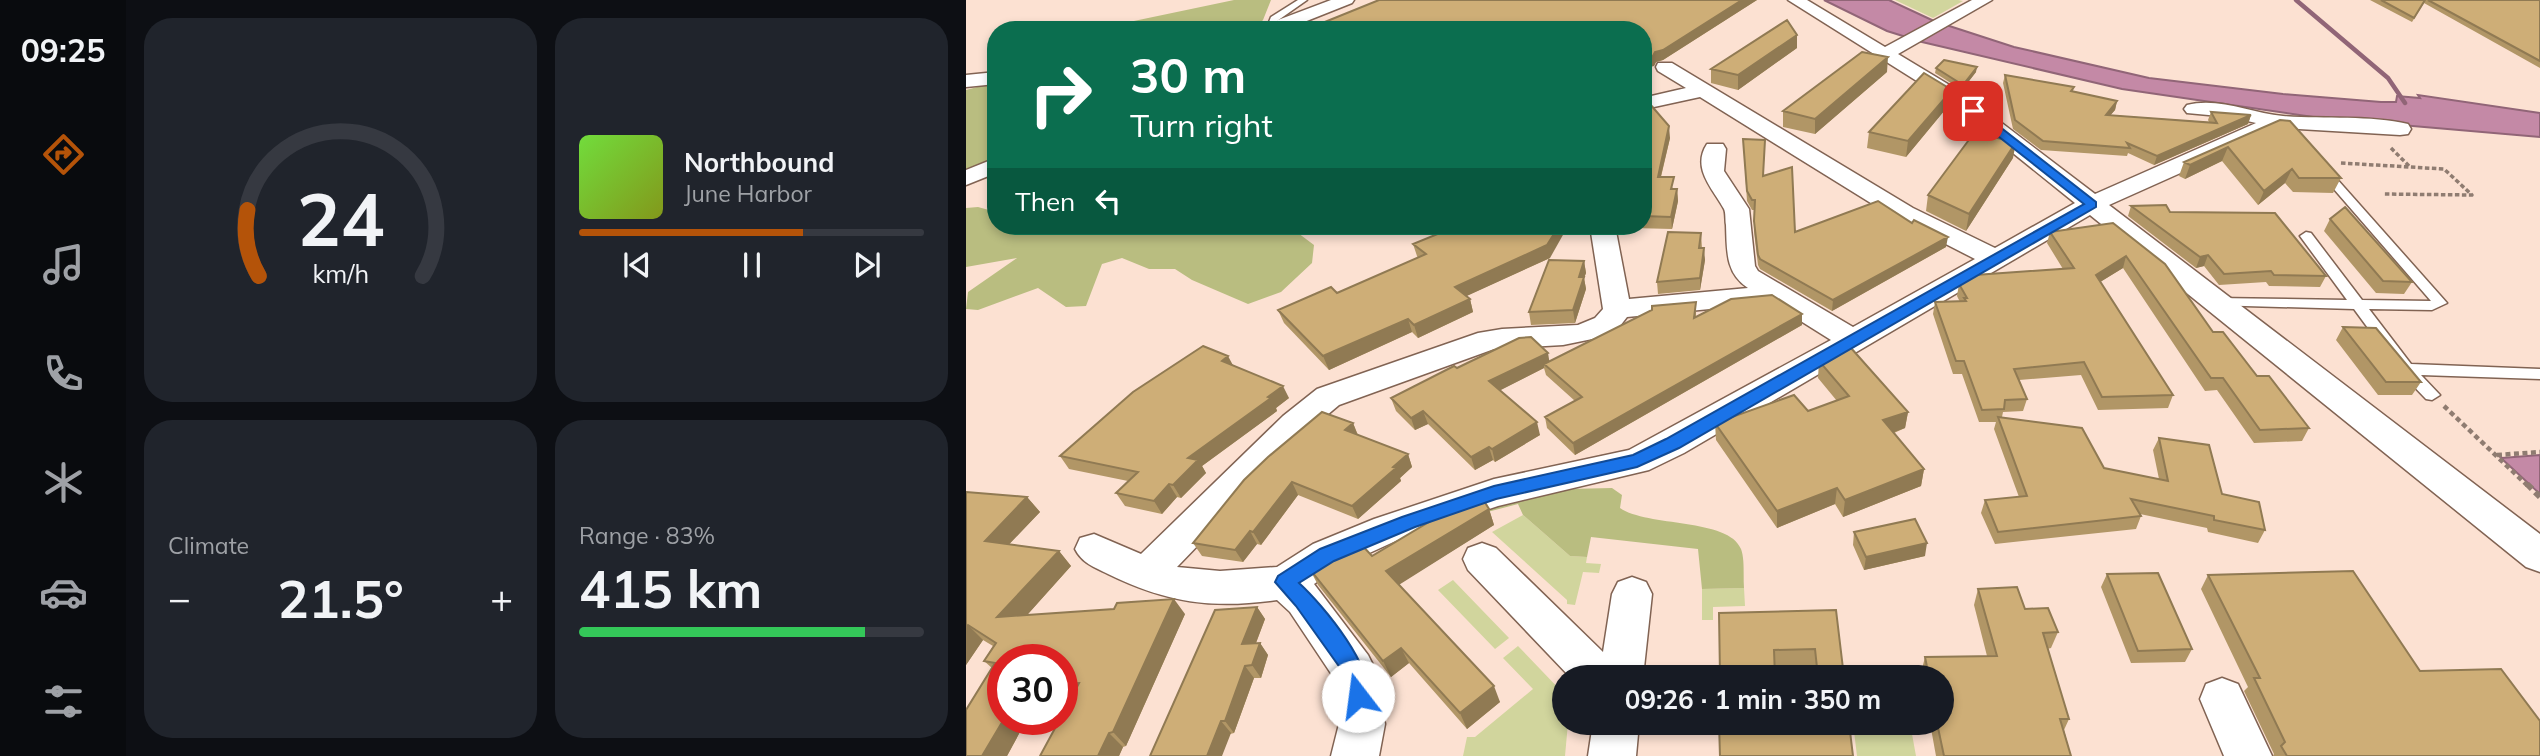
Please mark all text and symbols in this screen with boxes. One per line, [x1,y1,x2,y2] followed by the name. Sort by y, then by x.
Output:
[21,30,105,70] text: 09:25
[1130,44,1246,105] text: 30 m
[1015,49,1106,140] icon: right
[1943,81,2003,141] pin
[1954,92,1992,130] icon: arrive
[1130,105,1273,145] text: Turn right
[39,130,88,179] icon: directions
[684,146,834,179] text: Northbound
[297,173,384,264] text: 24
[684,179,812,208] text: June Harbor
[1089,182,1127,220] icon: left
[1015,185,1075,218] text: Then
[39,240,88,289] icon: music
[618,246,656,284] icon: previous
[733,246,771,284] icon: pause
[848,246,886,284] icon: next
[312,258,369,289] text: km/h
[39,349,88,398] icon: phone
[39,458,88,507] icon: climate
[579,521,715,550] text: Range · 83%
[168,531,249,560] text: Climate
[579,556,762,621] text: 415 km
[277,566,404,631] text: 21.5°
[39,568,88,617] icon: car
[168,574,191,622] text: −
[490,574,513,622] text: +
[987,644,1078,735] speed limit sign: 30
[1321,659,1395,733] position arrow
[39,677,88,726] icon: filters
[1625,683,1881,716] text: 09:26 · 1 min · 350 m

